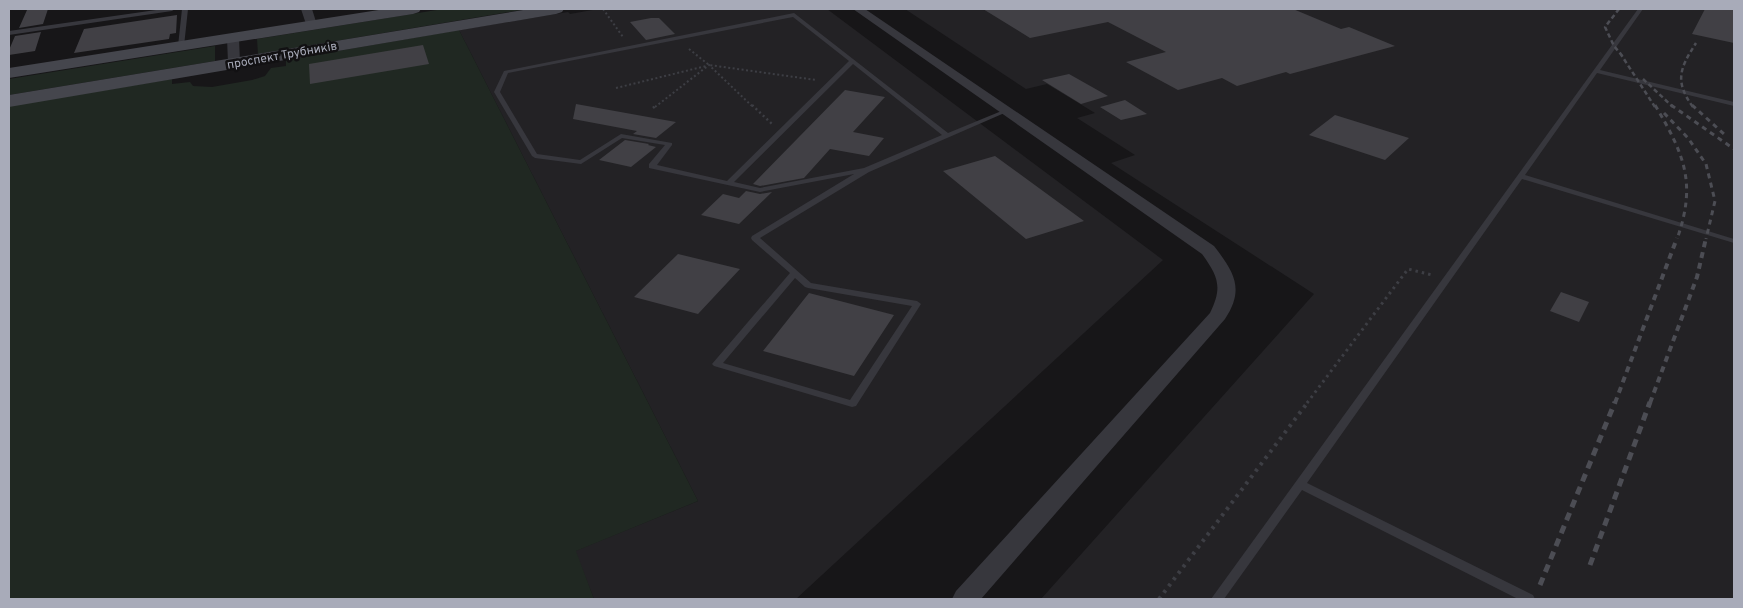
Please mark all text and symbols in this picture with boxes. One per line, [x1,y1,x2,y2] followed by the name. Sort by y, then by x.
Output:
[226,38,339,74] street label: проспект Трубників

